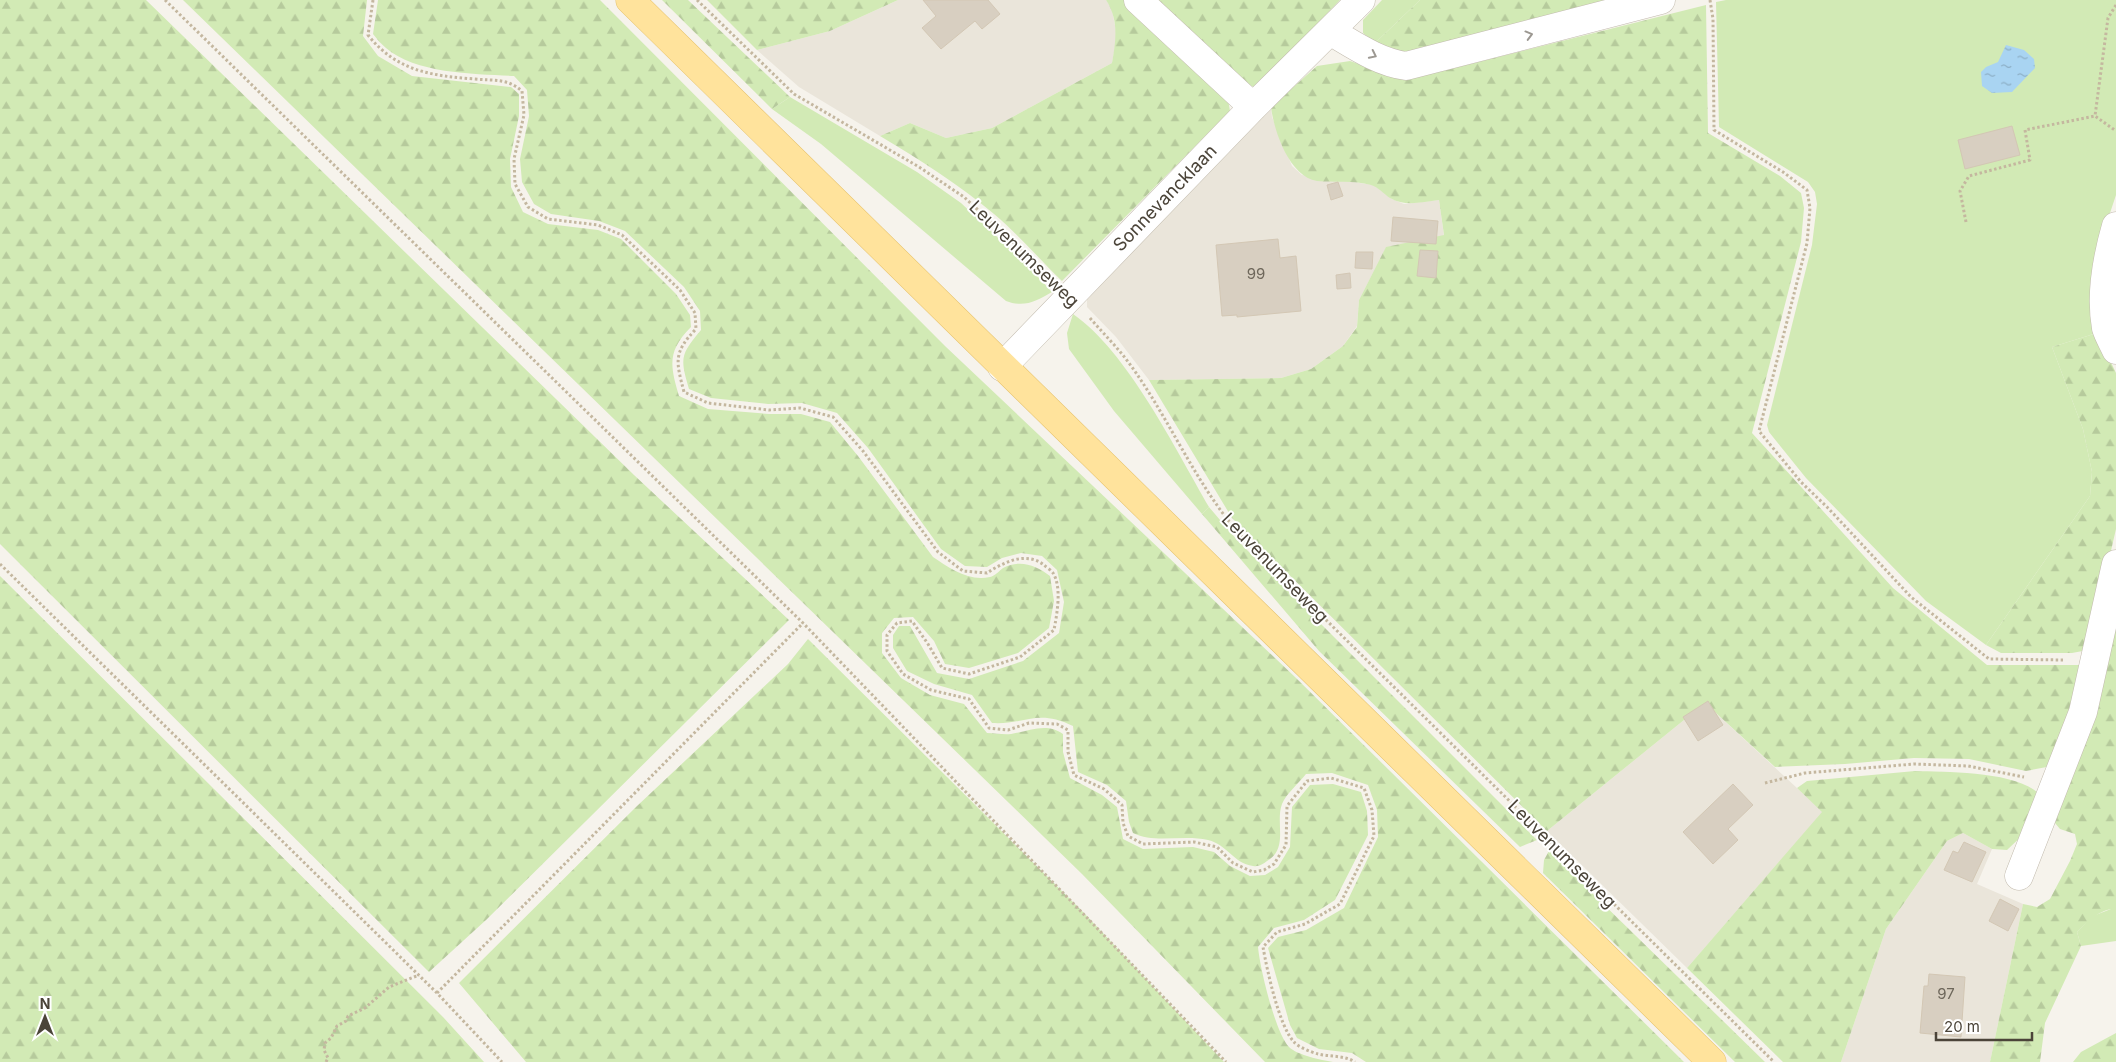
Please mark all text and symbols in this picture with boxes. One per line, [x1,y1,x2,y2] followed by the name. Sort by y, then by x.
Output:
[1525,30,1534,41] one-way arrow
[1367,49,1376,59] one-way arrow
[1108,140,1221,255] street label: Sonnevancklaan
[965,196,1084,311] street label: Leuvenumseweg
[1247,264,1265,283] house number: 99
[1218,508,1333,627] street label: Leuvenumseweg
[1504,795,1621,912] street label: Leuvenumseweg
[1937,984,1955,1003] house number: 97
[20,992,70,1042] north arrow
[40,995,50,1012] text: N
[1936,1010,2032,1042] scale bar
[1944,1017,1980,1036] text: 20 m

